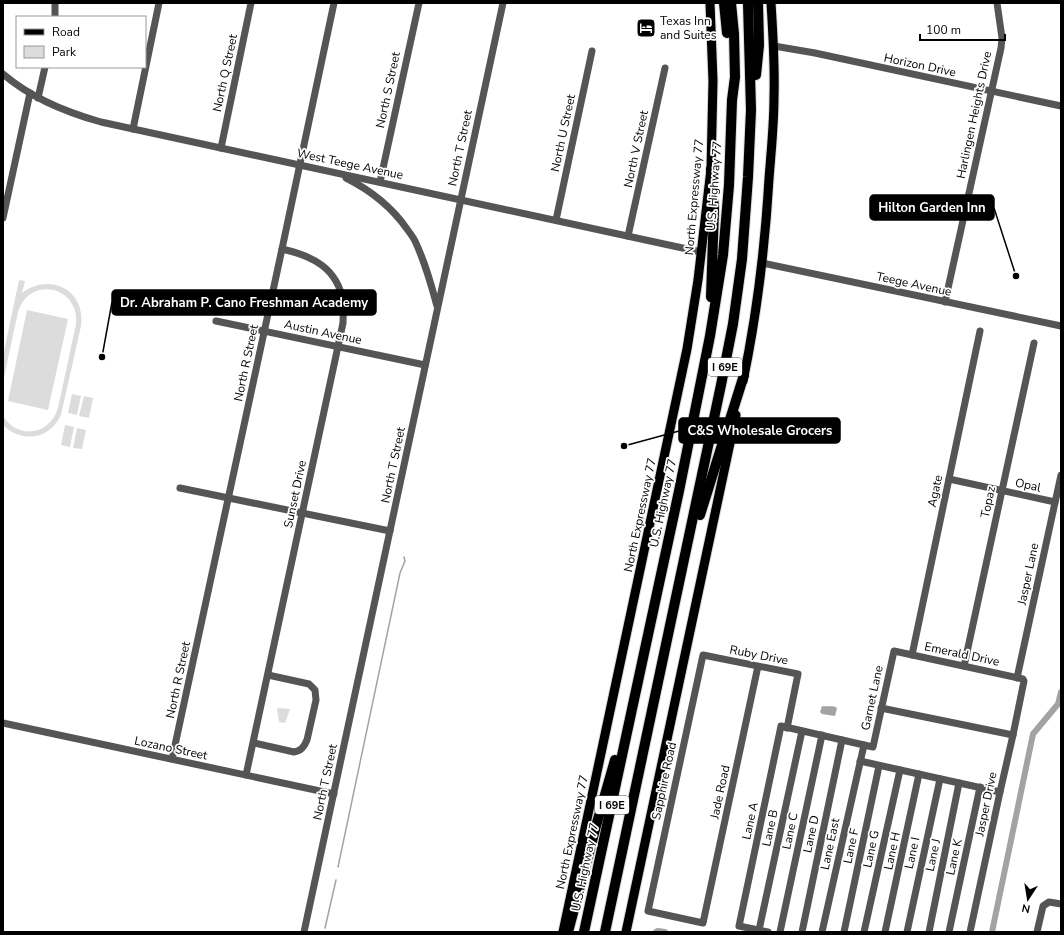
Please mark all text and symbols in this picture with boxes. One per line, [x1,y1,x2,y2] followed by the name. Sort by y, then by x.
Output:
[660,13,717,43] place label: Texas Inn and Suites
[16,16,146,68] legend
[920,16,1005,42] scale bar
[635,17,657,39] hotel icon: Texas Inn and Suites
[926,22,961,38] text: 100 m
[52,24,80,40] text: Road
[209,32,241,113] street label: North Q Street
[52,44,77,60] text: Park
[372,50,404,130] street label: North S Street
[882,50,958,80] street label: Horizon Drive
[953,50,995,180] street label: Harlingen Heights Drive
[547,92,579,173] street label: North U Street
[444,108,476,187] street label: North T Street
[620,108,652,189] street label: North V Street
[681,138,707,256] street label: North Expressway 77
[703,141,725,231] street label: U.S. Highway 77
[295,145,405,183] street label: West Teege Avenue
[870,195,994,220] callout: Hilton Garden Inn
[878,199,986,217] text: Hilton Garden Inn
[875,268,953,300] street label: Teege Avenue
[112,290,376,315] callout: Dr. Abraham P. Cano Freshman Academy
[120,294,368,312] text: Dr. Abraham P. Cano Freshman Academy
[283,316,363,348] street label: Austin Avenue
[230,322,262,403] street label: North R Street
[708,358,742,376] road number: I 69E
[679,418,840,443] callout: C&S Wholesale Grocers
[688,422,832,440] text: C&S Wholesale Grocers
[377,425,409,504] street label: North T Street
[620,456,660,574] street label: North Expressway 77
[646,457,680,549] street label: U.S. Highway 77
[280,459,310,529] street label: Sunset Drive
[924,473,946,509] street label: Agate
[1014,474,1043,496] street label: Opal
[977,484,999,519] street label: Topaz
[1013,542,1042,607] street label: Jasper Lane
[923,638,1001,670] street label: Emerald Drive
[162,639,194,720] street label: North R Street
[728,641,790,669] street label: Ruby Drive
[857,664,887,732] street label: Garnet Lane
[133,732,210,764] street label: Lozano Street
[648,741,680,821] street label: Sapphire Road
[309,742,341,821] street label: North T Street
[706,764,734,821] street label: Jade Road
[971,770,1001,839] street label: Jasper Drive
[552,773,592,891] street label: North Expressway 77
[595,796,629,814] road number: I 69E
[738,801,762,841] street label: Lane A
[758,808,782,848] street label: Lane B
[778,811,802,851] street label: Lane C
[799,814,823,854] street label: Lane D
[817,816,843,871] street label: Lane East
[568,821,602,913] street label: U.S. Highway 77
[839,826,863,865] street label: Lane F
[859,829,883,869] street label: Lane G
[880,831,904,871] street label: Lane H
[901,836,923,870] street label: Lane I
[922,837,944,873] street label: Lane J
[942,837,966,877] street label: Lane K
[1008,879,1048,919] north arrow
[1020,900,1032,916] text: N

